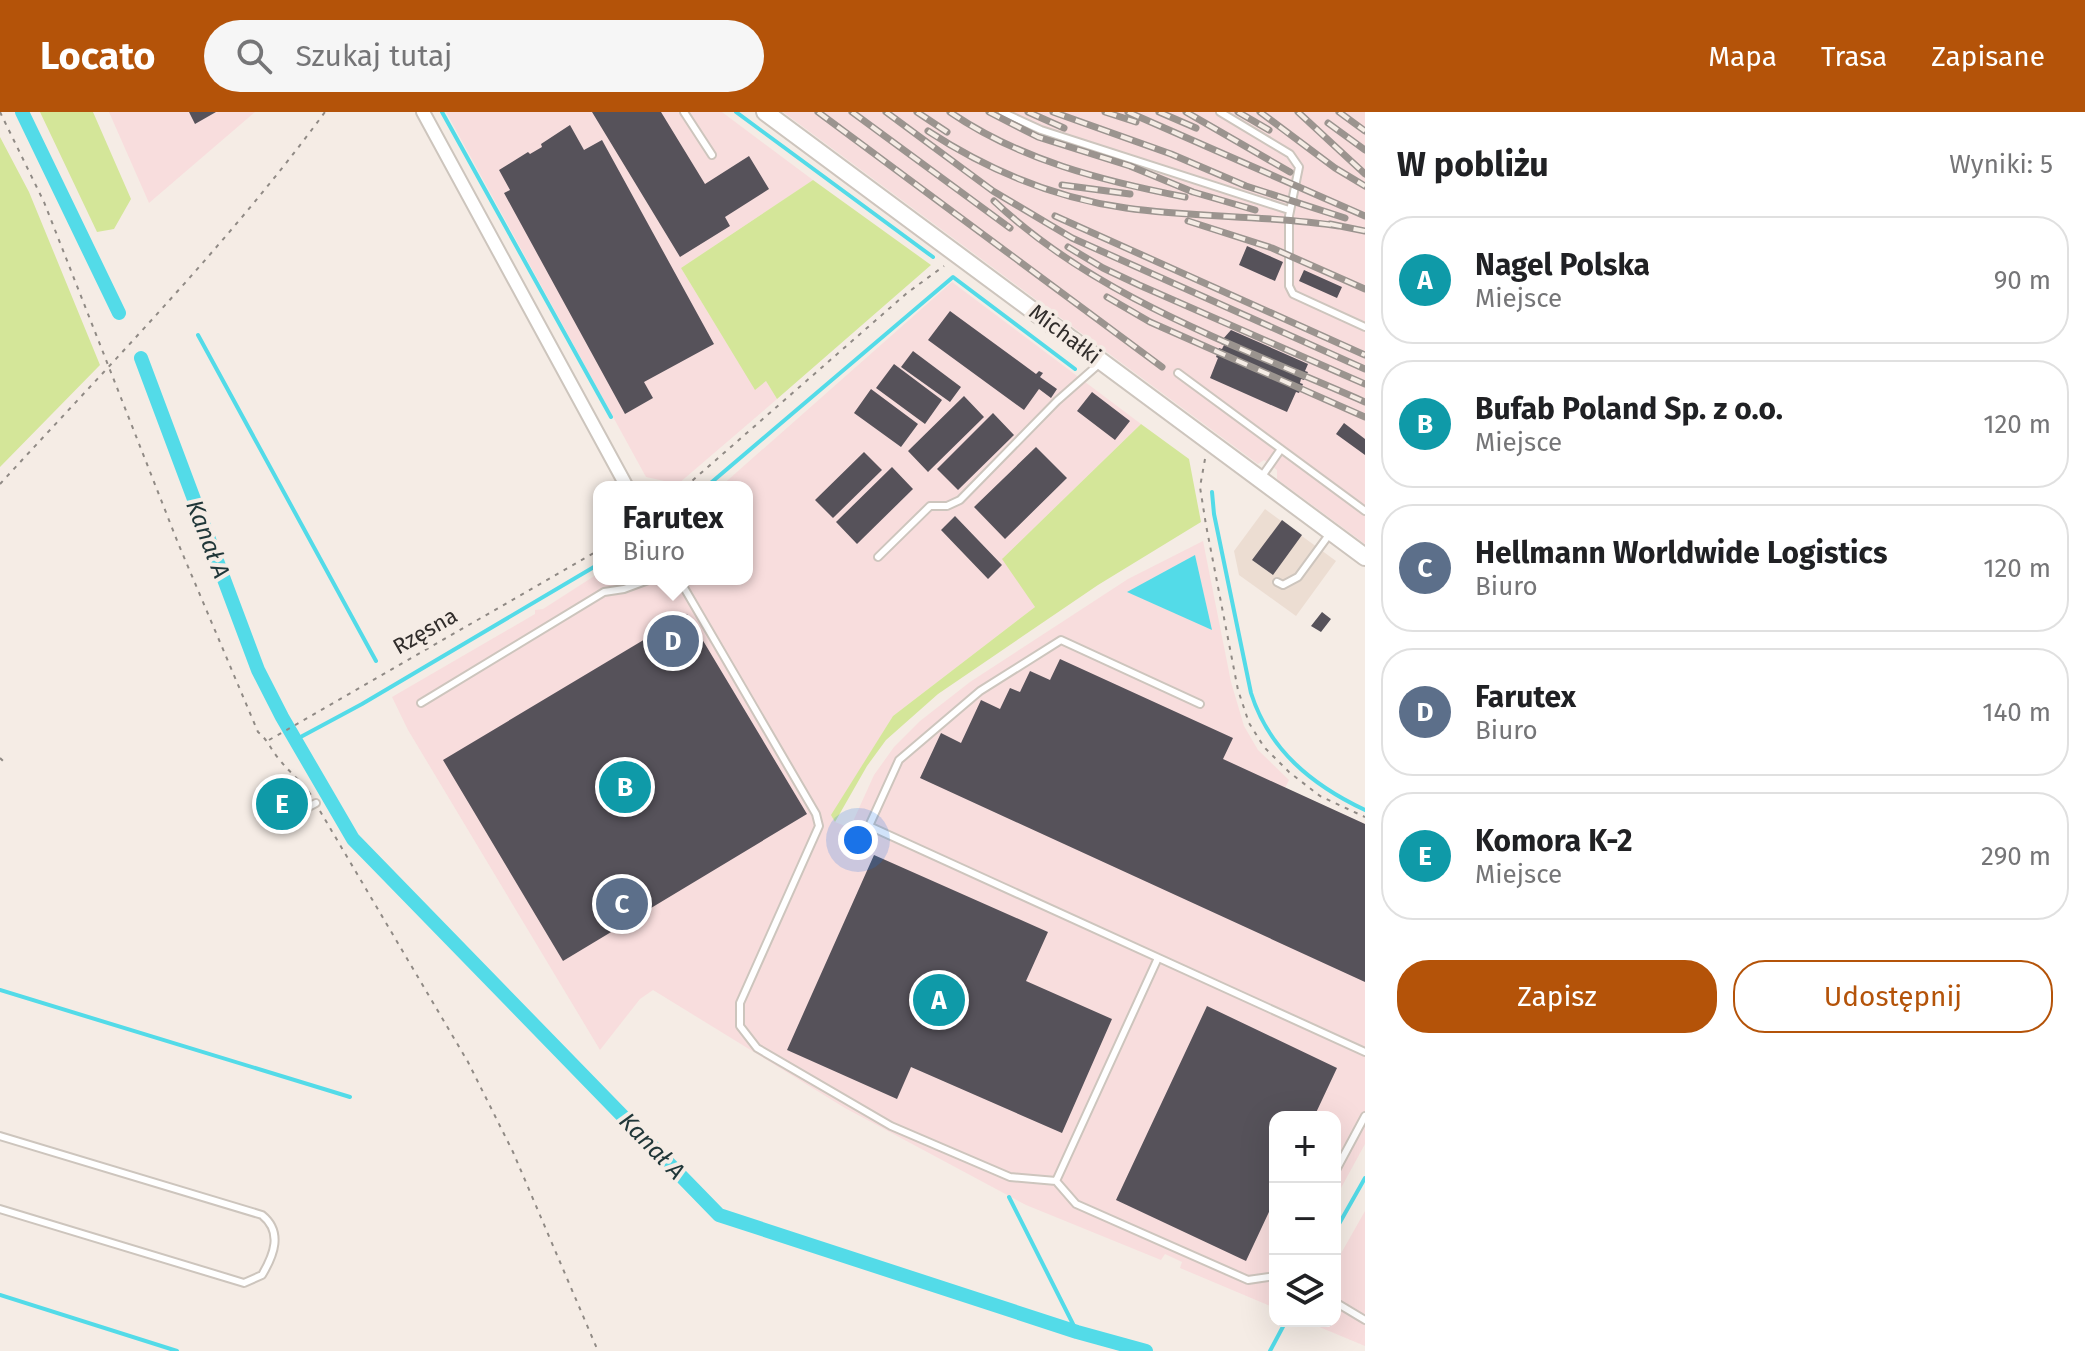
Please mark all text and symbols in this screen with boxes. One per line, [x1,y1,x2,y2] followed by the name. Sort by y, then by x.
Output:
[204,20,764,92] search box
[40,33,156,79] text: Locato
[232,34,276,78] icon: search
[296,38,453,74] text: Szukaj tutaj
[1708,40,1777,73] text: Mapa
[1821,40,1887,73] text: Trasa
[1931,40,2045,73] text: Zapisane
[1397,144,1549,185] text: W pobliżu
[1949,149,2053,180] text: Wyniki: 5
[1475,247,1650,283] text: Nagel Polska
[1417,265,1433,296] text: A
[1994,265,2051,296] text: 90 m
[1475,283,1562,314] text: Miejsce
[1024,298,1106,370] street label: Michałki
[1475,391,1783,427] text: Bufab Poland Sp. z o.o.
[1417,409,1433,440] text: B
[1983,409,2051,440] text: 120 m
[1475,427,1562,458] text: Miejsce
[593,481,753,585] popup
[180,496,236,582] water label: Kanał A
[622,500,724,536] text: Farutex
[1475,535,1887,571] text: Hellmann Worldwide Logistics
[622,536,685,567] text: Biuro
[1418,553,1432,584] text: C
[1983,553,2051,584] text: 120 m
[1475,571,1538,602] text: Biuro
[388,602,462,660] street label: Rzęsna
[647,611,699,671] pin: D
[1475,679,1576,715] text: Farutex
[1417,697,1433,728] text: D
[1982,697,2051,728] text: 140 m
[1475,715,1538,746] text: Biuro
[599,757,651,817] pin: B
[256,774,308,834] pin: E
[838,820,878,860] your location
[1475,823,1633,859] text: Komora K-2
[1418,841,1432,872] text: E
[1981,841,2051,872] text: 290 m
[1475,859,1562,890] text: Miejsce
[596,874,648,934] pin: C
[1397,960,1717,1033] button: Zapisz
[1733,960,2053,1033] button: Udostępnij
[913,970,965,1030] pin: A
[614,1107,690,1185] water label: Kanał A
[1269,1111,1341,1327] map controls
[1269,1111,1341,1183] button: +
[1269,1183,1341,1255] button: −
[1269,1255,1341,1327] button: layers

